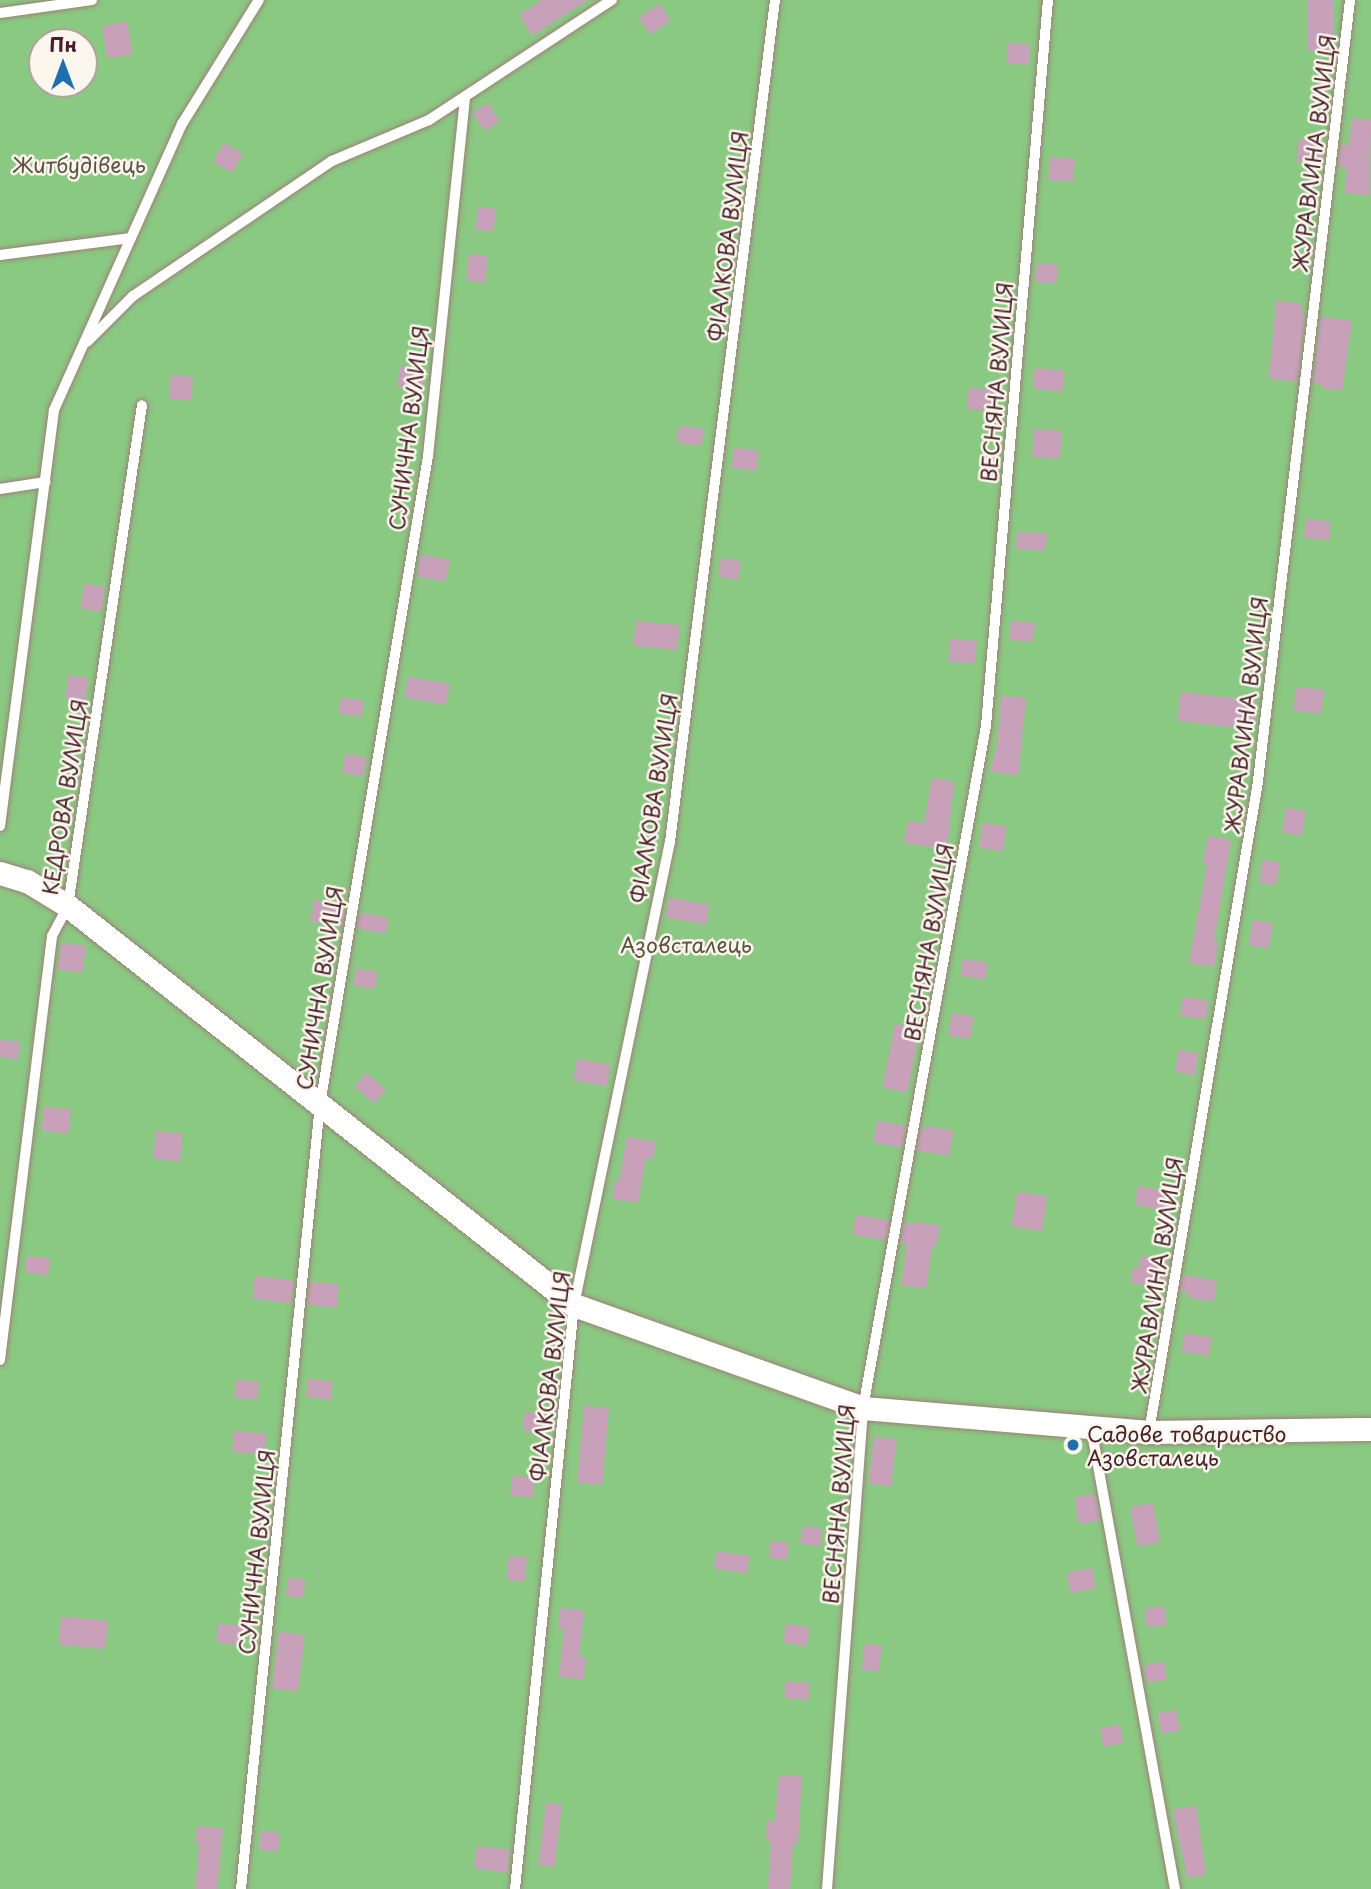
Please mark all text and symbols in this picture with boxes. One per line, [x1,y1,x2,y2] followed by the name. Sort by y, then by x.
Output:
[28,28,98,98] north arrow
[49,30,77,58] text: Пн
[1286,33,1340,273] street label: ЖУРАВЛИНА ВУЛИЦЯ
[702,129,752,343] street label: ФІАЛКОВА ВУЛИЦЯ
[12,151,146,177] park label: Житбудівець
[975,280,1017,484] street label: ВЕСНЯНА ВУЛИЦЯ
[383,324,433,532] street label: СУНИЧНА ВУЛИЦЯ
[1218,595,1272,835] street label: ЖУРАВЛИНА ВУЛИЦЯ
[624,691,682,905] street label: ФІАЛКОВА ВУЛИЦЯ
[36,697,92,897] street label: КЕДРОВА ВУЛИЦЯ
[898,841,958,1043] street label: ВЕСНЯНА ВУЛИЦЯ
[290,884,348,1092] street label: СУНИЧНА ВУЛИЦЯ
[620,931,752,957] park label: Азовсталець
[1125,1155,1187,1395] street label: ЖУРАВЛИНА ВУЛИЦЯ
[524,1269,574,1483] street label: ФІАЛКОВА ВУЛИЦЯ
[817,1402,859,1606] street label: ВЕСНЯНА ВУЛИЦЯ
[1087,1420,1286,1470] place label: Садове товариство Азовсталець
[1065,1437,1081,1453] marker: Садове товариство Азовсталець
[233,1448,279,1656] street label: СУНИЧНА ВУЛИЦЯ

